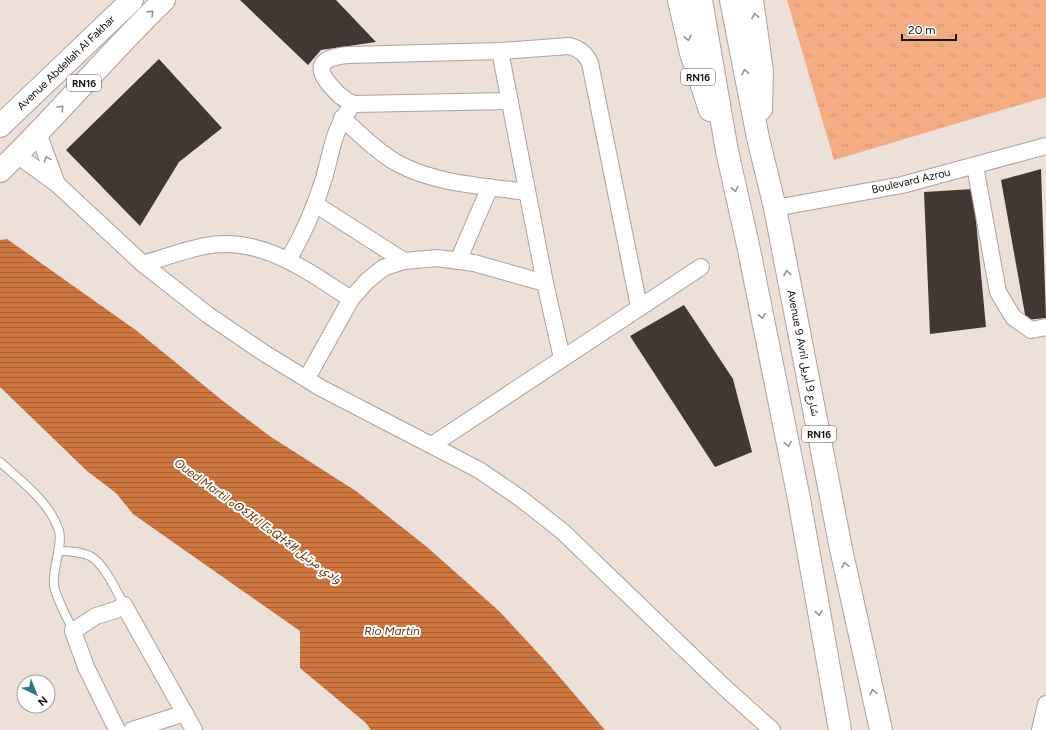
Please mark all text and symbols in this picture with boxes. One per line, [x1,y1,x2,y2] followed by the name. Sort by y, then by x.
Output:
[146,11,153,18] one-way arrow
[15,13,118,113] street label: Avenue Abdellah Al Fakhar
[751,13,760,19] one-way arrow
[902,16,956,42] scale bar
[908,23,936,37] text: 20 m
[683,35,691,41] one-way arrow
[681,69,715,85] road number: RN16
[741,69,750,75] one-way arrow
[67,75,101,91] road number: RN16
[57,105,64,113] one-way arrow
[44,155,52,162] one-way arrow
[870,166,952,196] street label: Boulevard Azrou
[731,186,739,192] one-way arrow
[784,270,792,276] one-way arrow
[783,289,822,418] street label: Avenue 9 Avril شارع 9 أبريل
[758,313,766,319] one-way arrow
[802,426,836,442] road number: RN16
[783,440,792,447] one-way arrow
[170,456,345,589] water label: Oued Martil ⴰⵙⵉⴼ ⵏ ⵎⴰⵕⵜⵉⵍ وادي مرتيل
[841,562,849,568] one-way arrow
[815,610,823,616] one-way arrow
[364,624,420,638] water label: Río Martín
[16,674,56,714] north arrow
[869,689,877,695] one-way arrow
[35,693,50,709] text: N

